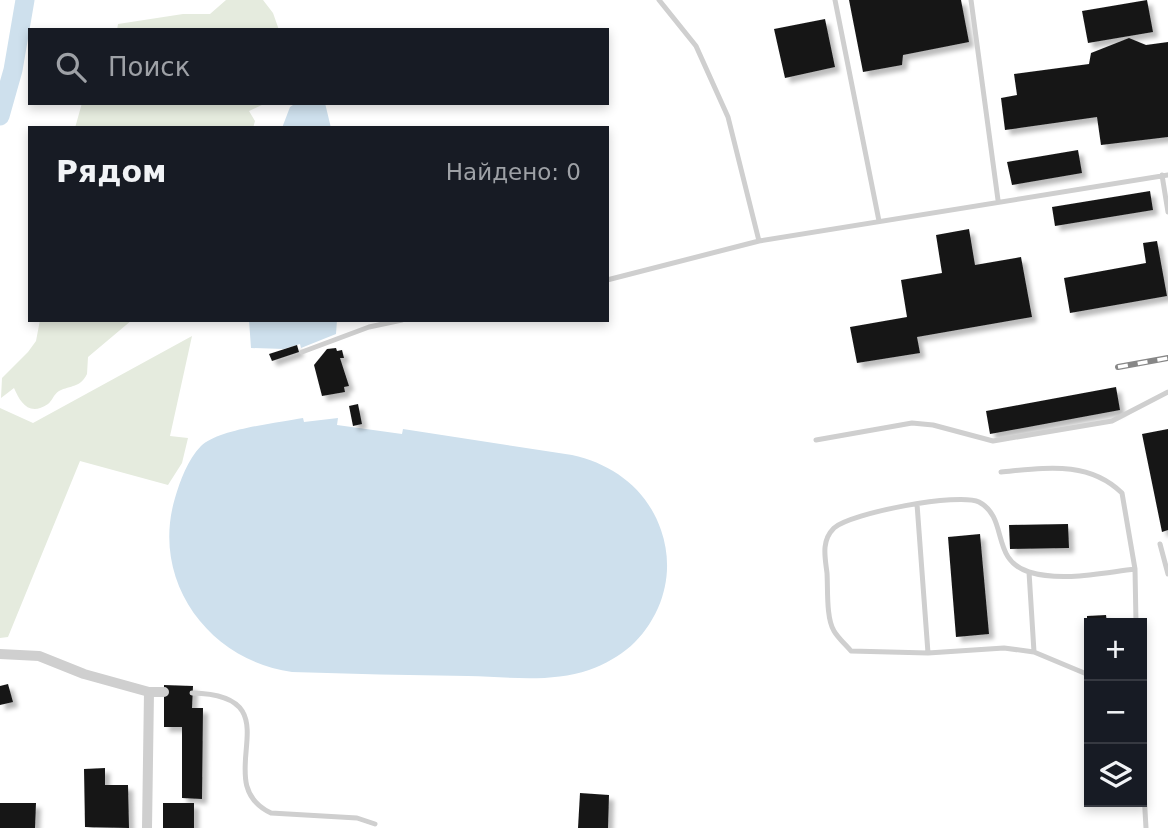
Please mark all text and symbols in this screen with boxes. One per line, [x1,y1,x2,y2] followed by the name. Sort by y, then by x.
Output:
[28,28,609,105] search box
[52,48,90,86] icon: search
[108,52,190,82] text: Поиск
[56,154,167,189] text: Рядом
[446,159,581,185] text: Найдено: 0
[1084,618,1147,807] map controls
[1084,618,1147,681] button: +
[1084,681,1147,744] button: −
[1084,744,1147,807] button: layers

